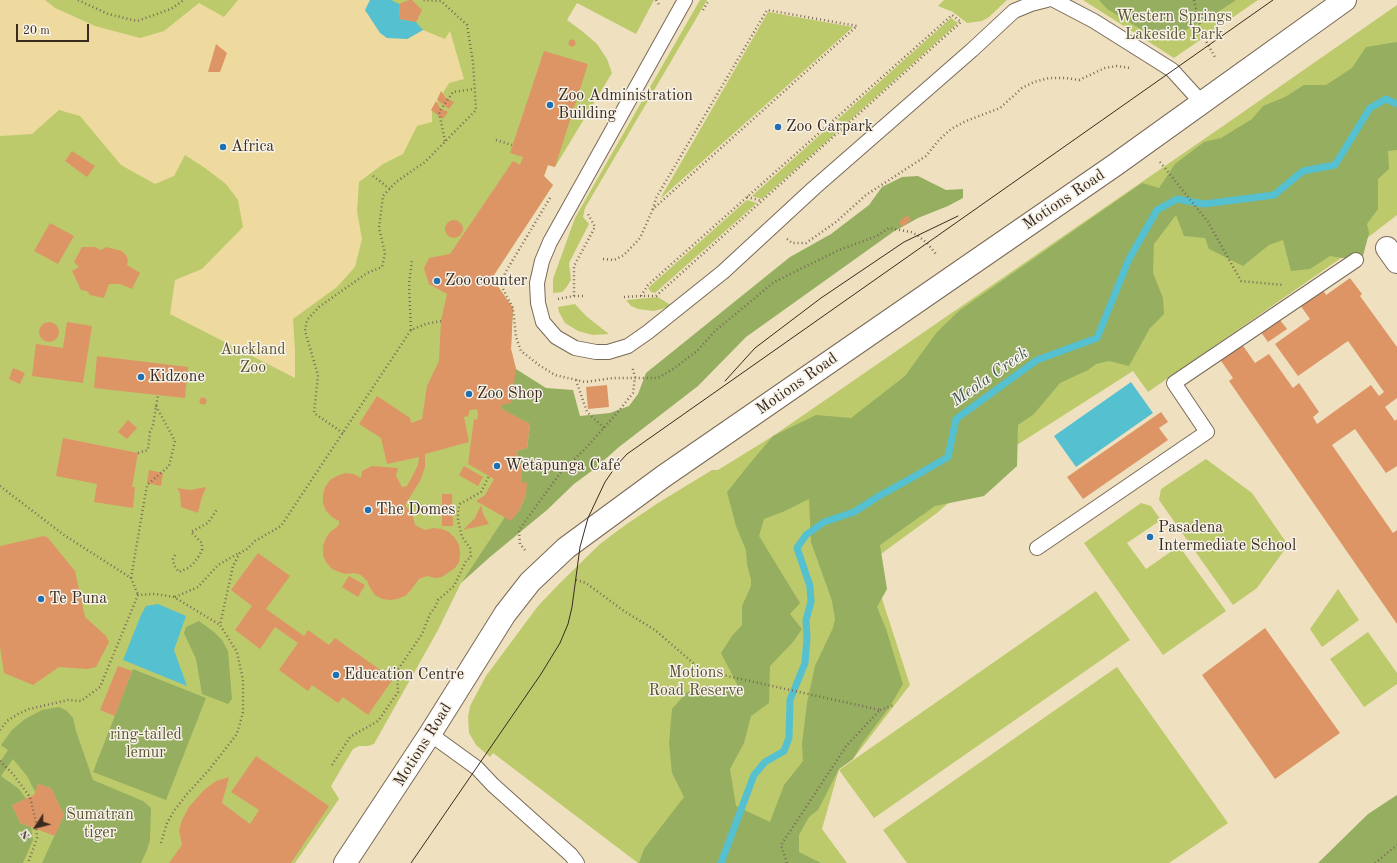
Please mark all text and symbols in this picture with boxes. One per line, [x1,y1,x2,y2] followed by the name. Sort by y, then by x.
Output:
[1116,7,1232,45] park label: Western Springs Lakeside Park
[18,16,91,42] scale bar
[23,25,50,37] text: 20 m
[558,86,693,124] place label: Zoo Administration Building
[545,100,555,110] marker: Zoo Administration Building
[786,117,873,137] place label: Zoo Carpark
[773,122,783,132] marker: Zoo Carpark
[231,137,274,157] place label: Africa
[218,142,228,152] marker: Africa
[1019,166,1109,234] street label: Motions Road
[445,271,527,291] place label: Zoo counter
[432,276,442,286] marker: Zoo counter
[220,340,286,378] park label: Auckland Zoo
[947,343,1033,411] water label: Meola Creek
[753,349,841,419] street label: Motions Road
[149,367,205,387] place label: Kidzone
[136,372,146,382] marker: Kidzone
[477,384,543,404] place label: Zoo Shop
[464,389,474,399] marker: Zoo Shop
[505,456,621,476] place label: Wētāpunga Café
[492,461,502,471] marker: Wētāpunga Café
[376,500,455,520] place label: The Domes
[363,505,373,515] marker: The Domes
[1158,518,1296,556] place label: Pasadena Intermediate School
[1145,532,1155,542] marker: Pasadena Intermediate School
[49,589,107,609] place label: Te Puna
[36,594,46,604] marker: Te Puna
[649,663,743,701] park label: Motions Road Reserve
[344,665,464,685] place label: Education Centre
[331,670,341,680] marker: Education Centre
[390,700,456,790] street label: Motions Road
[110,725,182,763] park label: ring-tailed lemur
[66,805,134,843] park label: Sumatran tiger
[16,807,56,847] north arrow
[19,828,33,841] text: N

